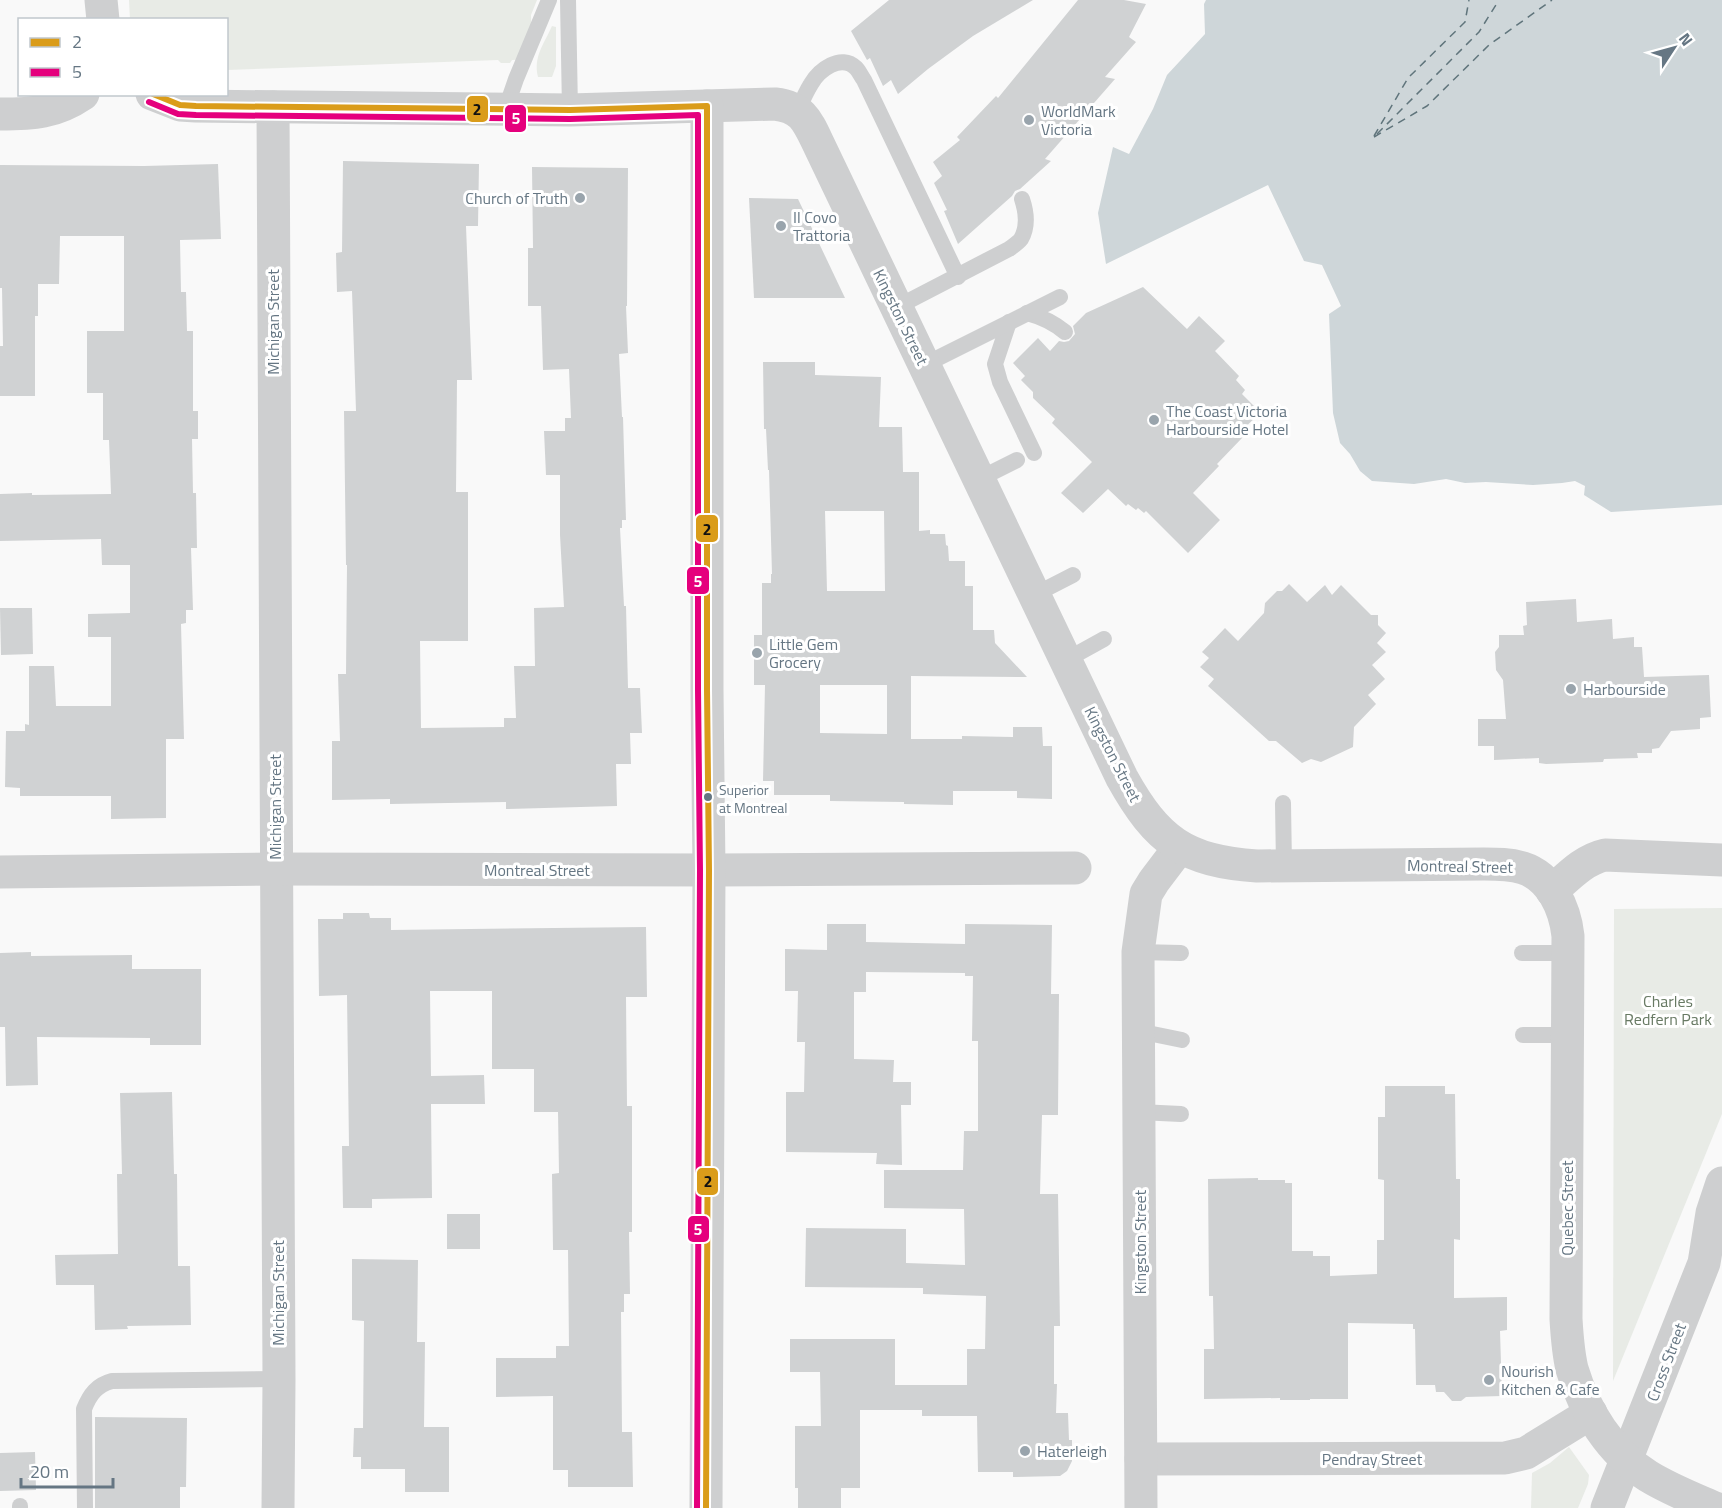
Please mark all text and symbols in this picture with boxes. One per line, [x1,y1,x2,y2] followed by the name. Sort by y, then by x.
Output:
[18,18,228,96] legend
[1644,18,1704,78] north arrow
[72,28,82,55] text: 2
[1673,28,1699,51] text: N
[72,58,82,85] text: 5
[466,95,489,123] line badge: 2
[473,97,481,121] text: 2
[1041,99,1116,141] place label: WorldMark Victoria
[504,104,527,133] line badge: 5
[512,106,521,130] text: 5
[1022,113,1036,127] marker: WorldMark Victoria
[465,186,568,210] place label: Church of Truth
[573,191,587,205] marker: Church of Truth
[793,205,850,247] place label: Il Covo Trattoria
[774,219,788,233] marker: Il Covo Trattoria
[867,265,935,369] street label: Kingston Street
[261,269,285,375] street label: Michigan Street
[1166,399,1289,441] place label: The Coast Victoria Harbourside Hotel
[1147,413,1161,427] marker: The Coast Victoria Harbourside Hotel
[695,514,719,543] line badge: 2
[703,517,711,541] text: 2
[686,566,710,595] line badge: 5
[694,569,703,593] text: 5
[769,632,838,674] place label: Little Gem Grocery
[750,646,764,660] marker: Little Gem Grocery
[1583,677,1666,701] place label: Harbourside
[1564,682,1578,696] marker: Harbourside
[1079,702,1148,806] street label: Kingston Street
[263,754,287,860] street label: Michigan Street
[719,779,788,818] place label: Superior at Montreal
[702,791,714,803] marker: Superior at Montreal
[1407,853,1514,879] street label: Montreal Street
[484,858,590,882] street label: Montreal Street
[1624,989,1712,1031] park label: Charles Redfern Park
[1555,1160,1579,1256] street label: Quebec Street
[696,1167,719,1196] line badge: 2
[704,1169,712,1193] text: 2
[1128,1189,1152,1294] street label: Kingston Street
[687,1215,710,1243] line badge: 5
[694,1217,703,1241] text: 5
[266,1240,290,1346] street label: Michigan Street
[1640,1319,1692,1405] street label: Cross Street
[1501,1359,1599,1401] place label: Nourish Kitchen & Cafe
[1482,1373,1496,1387] marker: Nourish Kitchen & Cafe
[1037,1439,1107,1463] place label: Haterleigh
[1018,1444,1032,1458] marker: Haterleigh
[1322,1447,1423,1471] street label: Pendray Street
[21,1451,112,1489] scale bar
[30,1458,69,1485] text: 20 m

